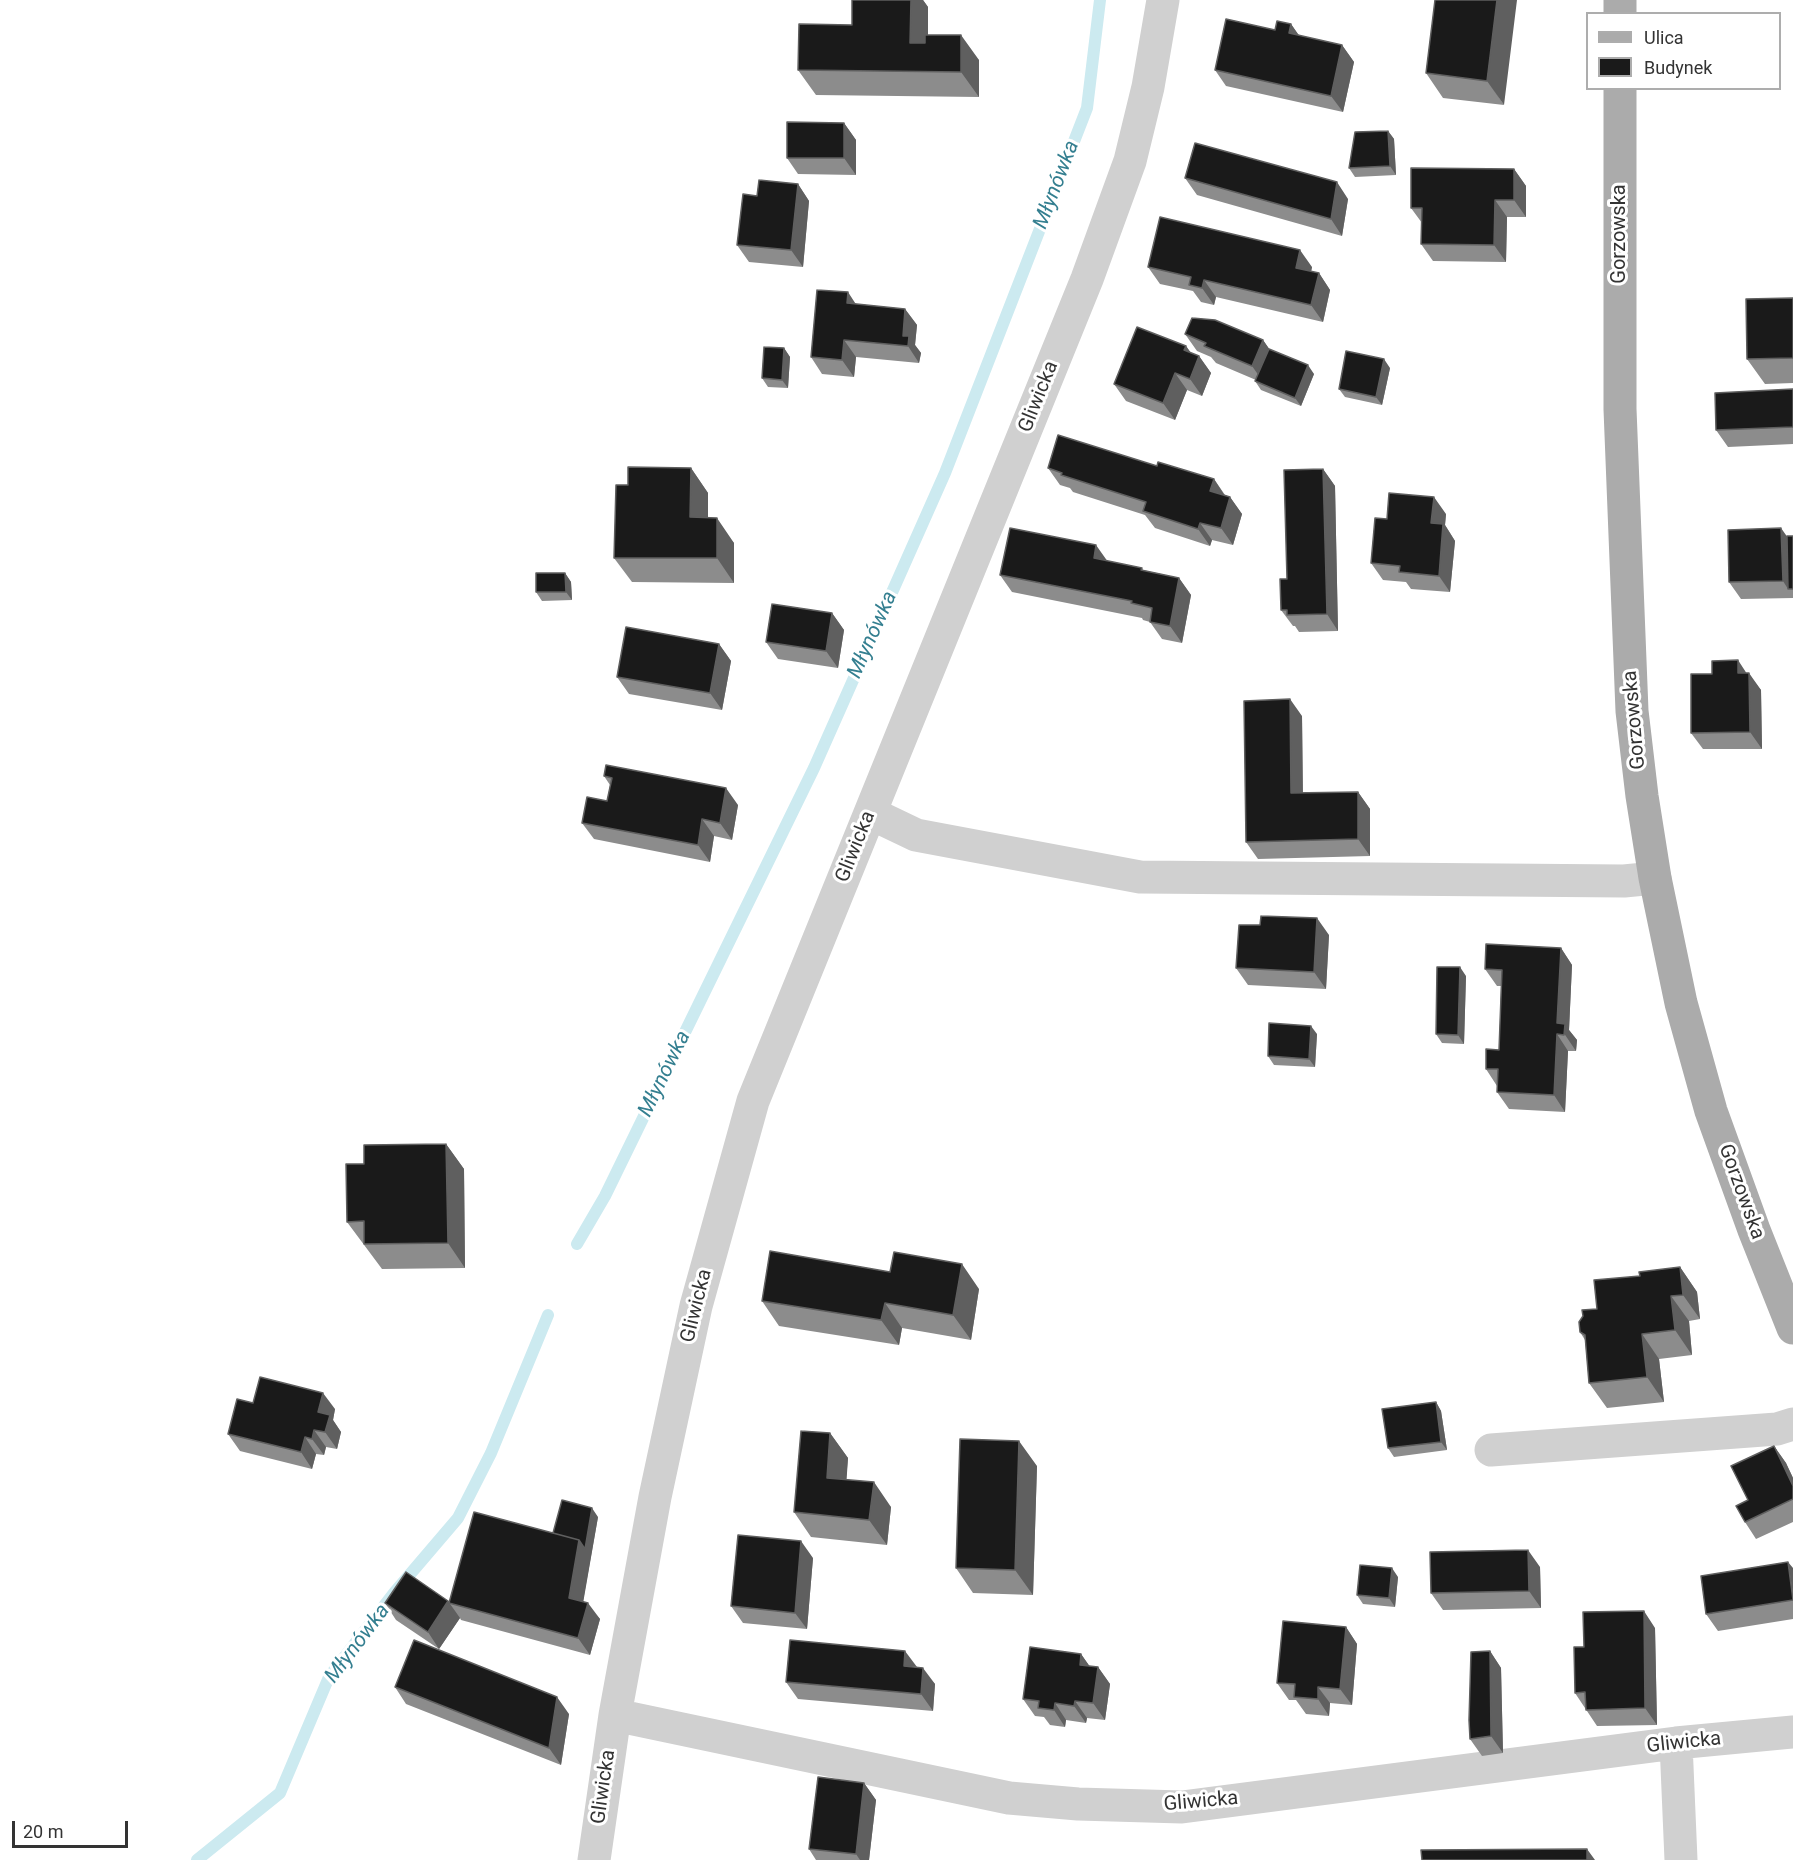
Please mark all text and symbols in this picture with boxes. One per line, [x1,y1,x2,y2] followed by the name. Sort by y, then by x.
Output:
[1586,12,1781,90] legend
[1644,27,1684,48] text: Ulica
[1644,57,1712,78] text: Budynek
[1029,137,1085,233] water label: Młynówka
[1608,184,1632,284] street label: Gorzowska
[1014,358,1064,436] street label: Gliwicka
[843,588,903,682] water label: Młynówka
[1619,669,1651,771] street label: Gorzowska
[831,808,881,886] street label: Gliwicka
[633,1027,697,1121] water label: Młynówka
[1713,1141,1769,1243] street label: Gorzowska
[676,1267,718,1345] street label: Gliwicka
[320,1599,396,1689] water label: Młynówka
[1646,1727,1722,1759] street label: Gliwicka
[587,1748,621,1826] street label: Gliwicka
[1163,1787,1239,1817] street label: Gliwicka
[15,1809,130,1847] scale bar
[23,1821,63,1842] text: 20 m

